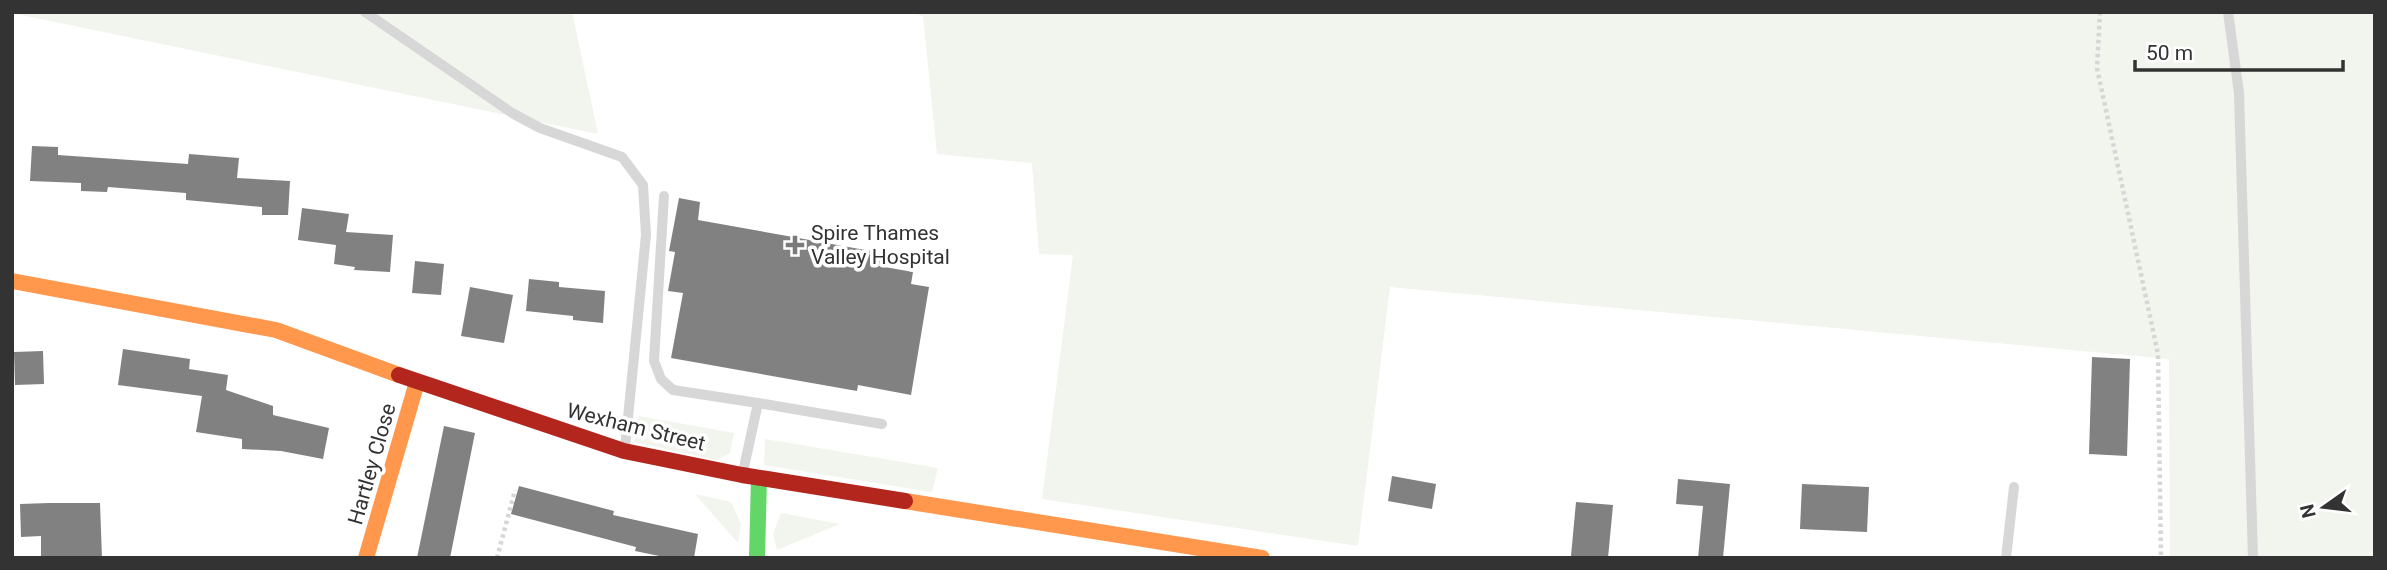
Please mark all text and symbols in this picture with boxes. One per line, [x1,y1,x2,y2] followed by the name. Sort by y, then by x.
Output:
[2135,28,2343,72] scale bar
[2146,41,2193,65] text: 50 m
[811,221,950,269] place label: Spire Thames Valley Hospital
[785,235,805,255] marker: Spire Thames Valley Hospital
[564,398,708,456] street label: Wexham Street
[343,401,401,527] street label: Hartley Close
[2289,472,2359,542] north arrow
[2295,502,2321,520] text: N

